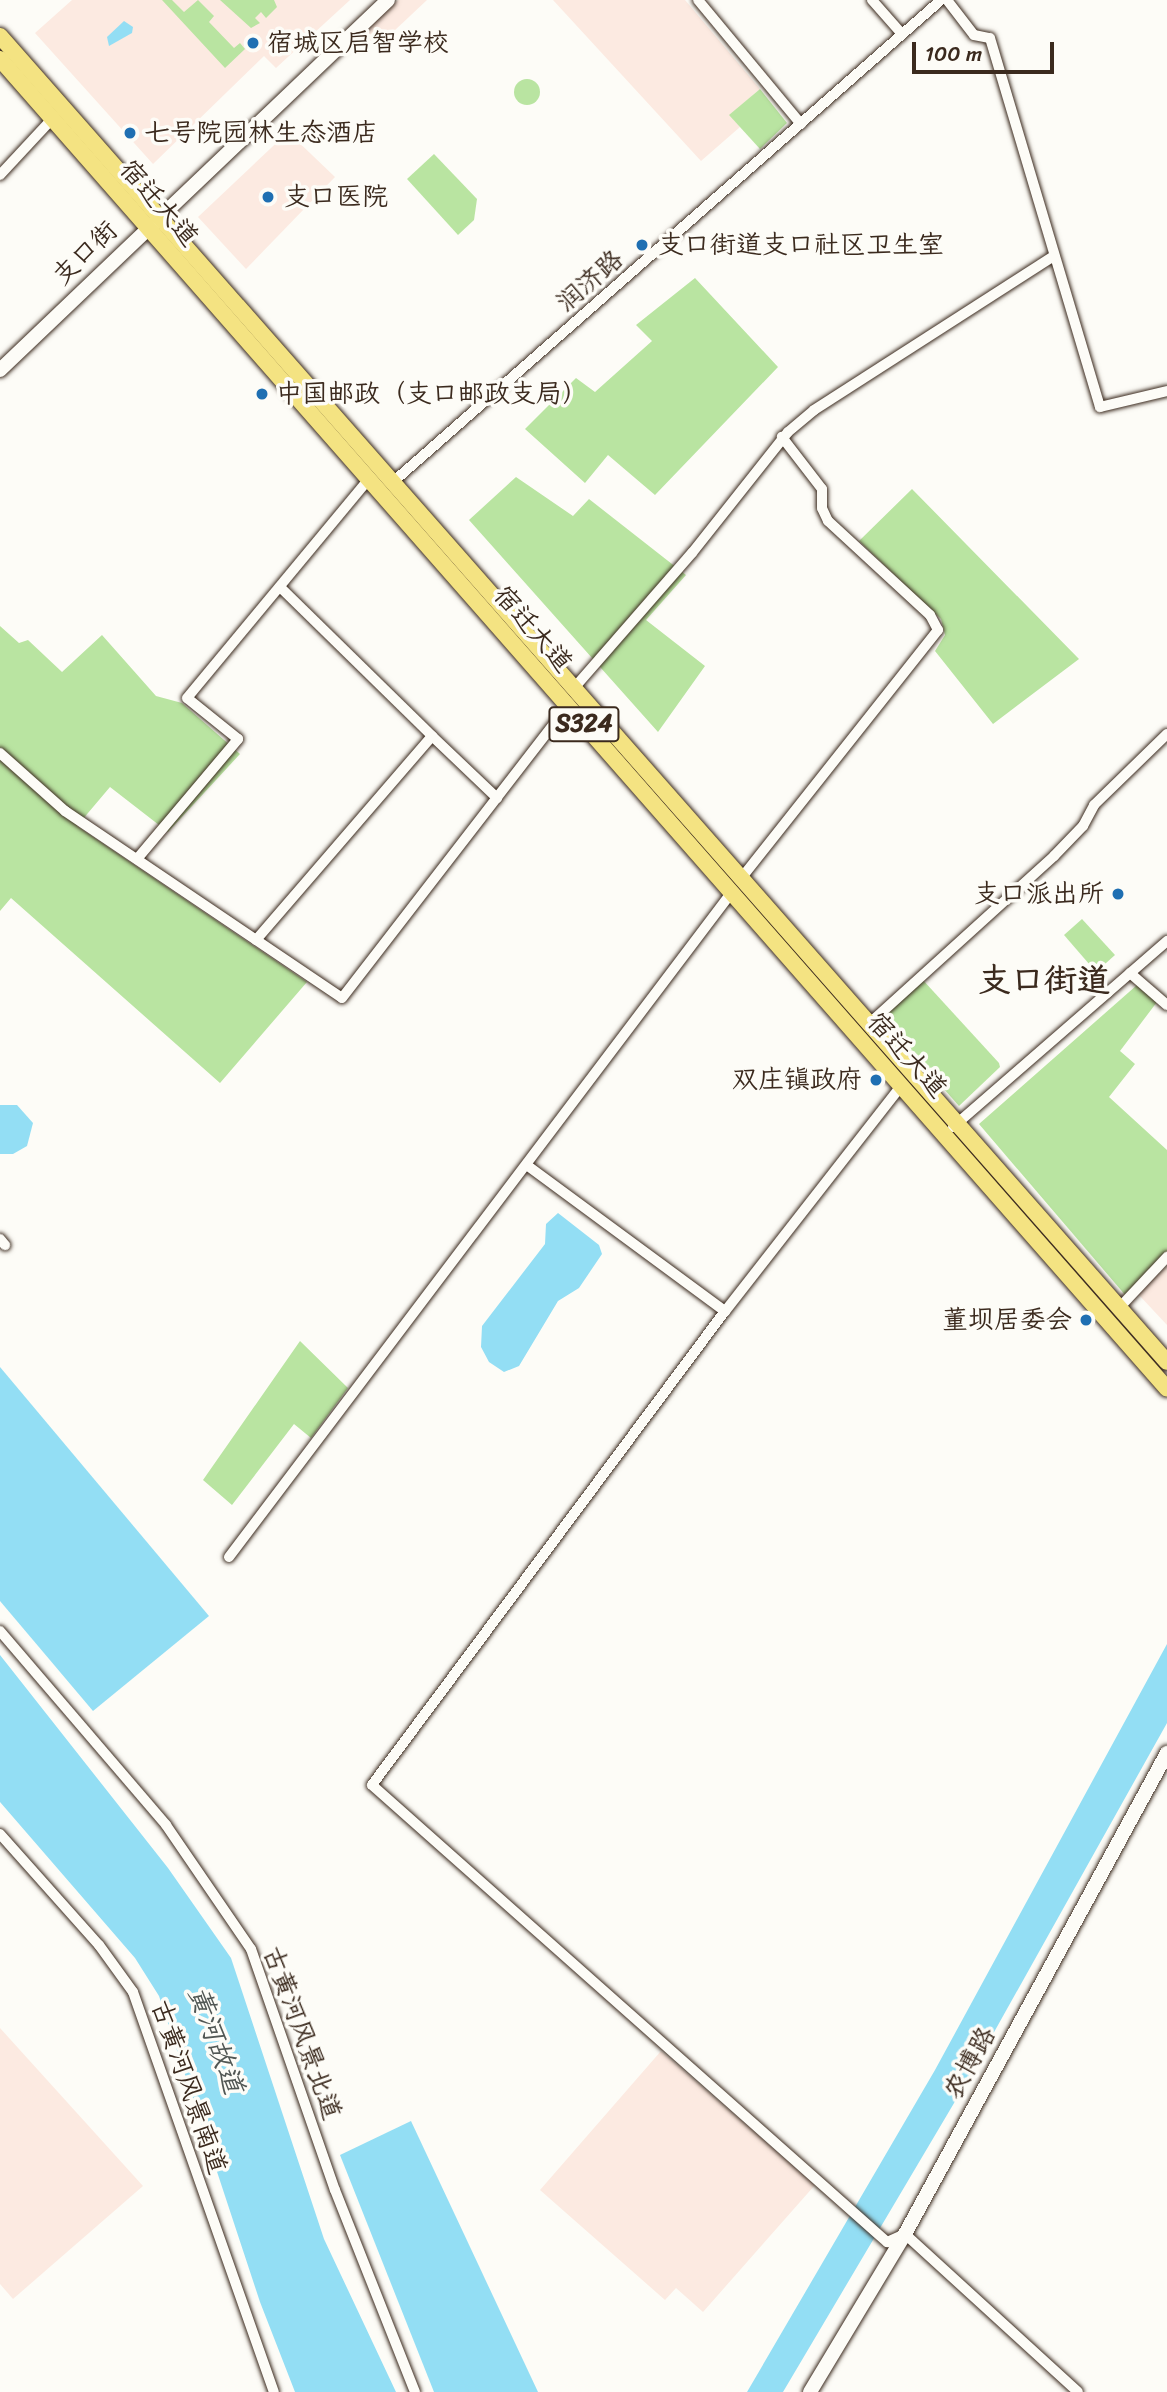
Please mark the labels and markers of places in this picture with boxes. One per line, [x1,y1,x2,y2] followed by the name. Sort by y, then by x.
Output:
[267,27,449,59] place label: 宿城区启智学校
[245,35,261,51] marker: 宿城区启智学校
[144,117,378,149] place label: 七号院园林生态酒店
[122,125,138,141] marker: 七号院园林生态酒店
[284,181,388,213] place label: 支口医院
[258,187,278,207] marker: 支口医院
[658,229,944,261] place label: 支口街道支口社区卫生室
[632,235,652,255] marker: 支口街道支口社区卫生室
[276,378,588,410] place label: 中国邮政（支口邮政支局）
[254,386,270,402] marker: 中国邮政（支口邮政支局）
[974,878,1104,910] place label: 支口派出所
[1110,886,1126,902] marker: 支口派出所
[732,1064,862,1096] place label: 双庄镇政府
[868,1072,884,1088] marker: 双庄镇政府
[942,1304,1072,1336] place label: 董坝居委会
[1078,1312,1094,1328] marker: 董坝居委会

